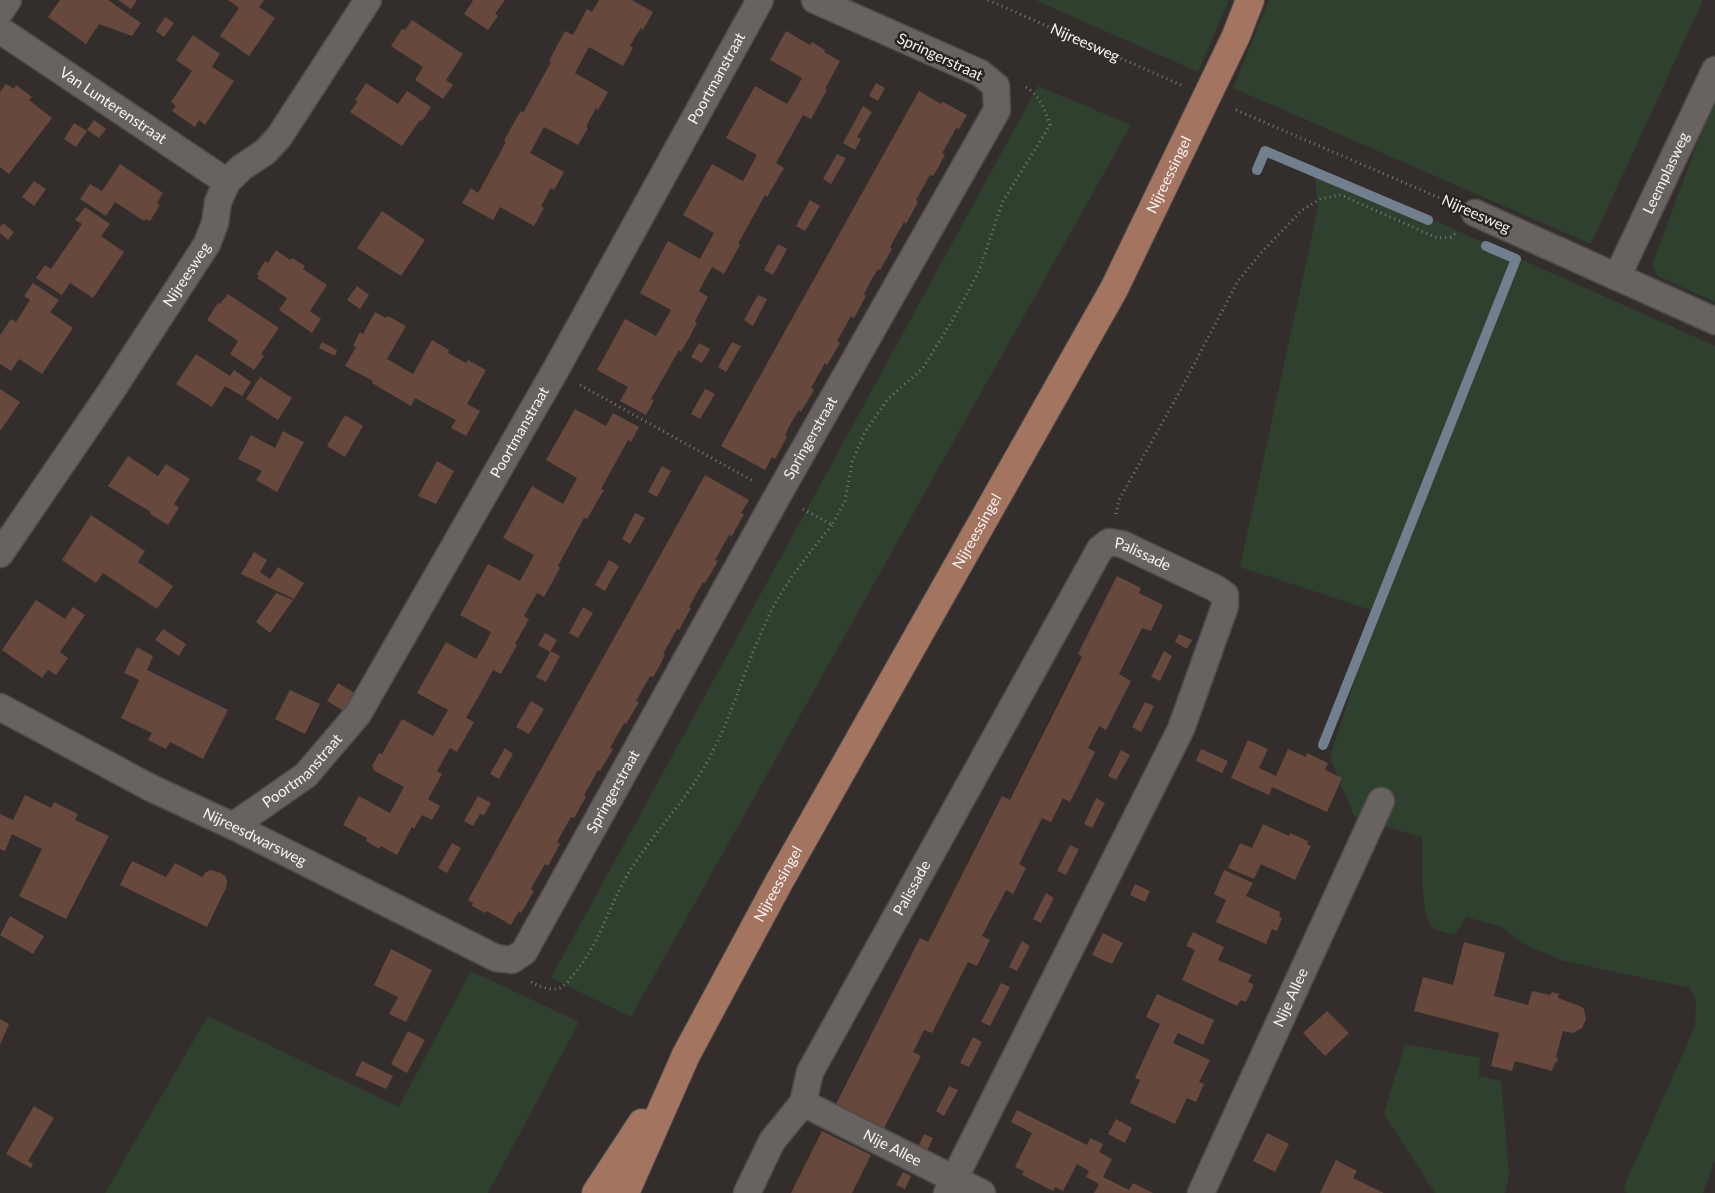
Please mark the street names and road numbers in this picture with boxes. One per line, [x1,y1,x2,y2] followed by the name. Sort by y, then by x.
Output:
[1048,19,1123,65] street label: Nijreesweg
[683,28,749,127] street label: Poortmanstraat
[895,28,987,84] street label: Springerstraat
[57,63,171,147] street label: Van Lunterenstraat
[1638,129,1692,217] street label: Leemplasweg
[1142,133,1194,216] street label: Nijreessingel
[1439,190,1514,236] street label: Nijreesweg
[159,238,214,310] street label: Nijreesweg
[486,383,552,481] street label: Poortmanstraat
[779,392,841,482] street label: Springerstraat
[948,490,1005,572] street label: Nijreessingel
[1114,533,1174,574] street label: Palissade
[258,729,346,811] street label: Poortmanstraat
[582,746,643,836] street label: Springerstraat
[200,803,310,869] street label: Nijreesdwarsweg
[749,843,805,925] street label: Nijreessingel
[889,857,934,918] street label: Palissade
[1269,965,1311,1030] street label: Nije Allee
[861,1125,925,1169] street label: Nije Allee

